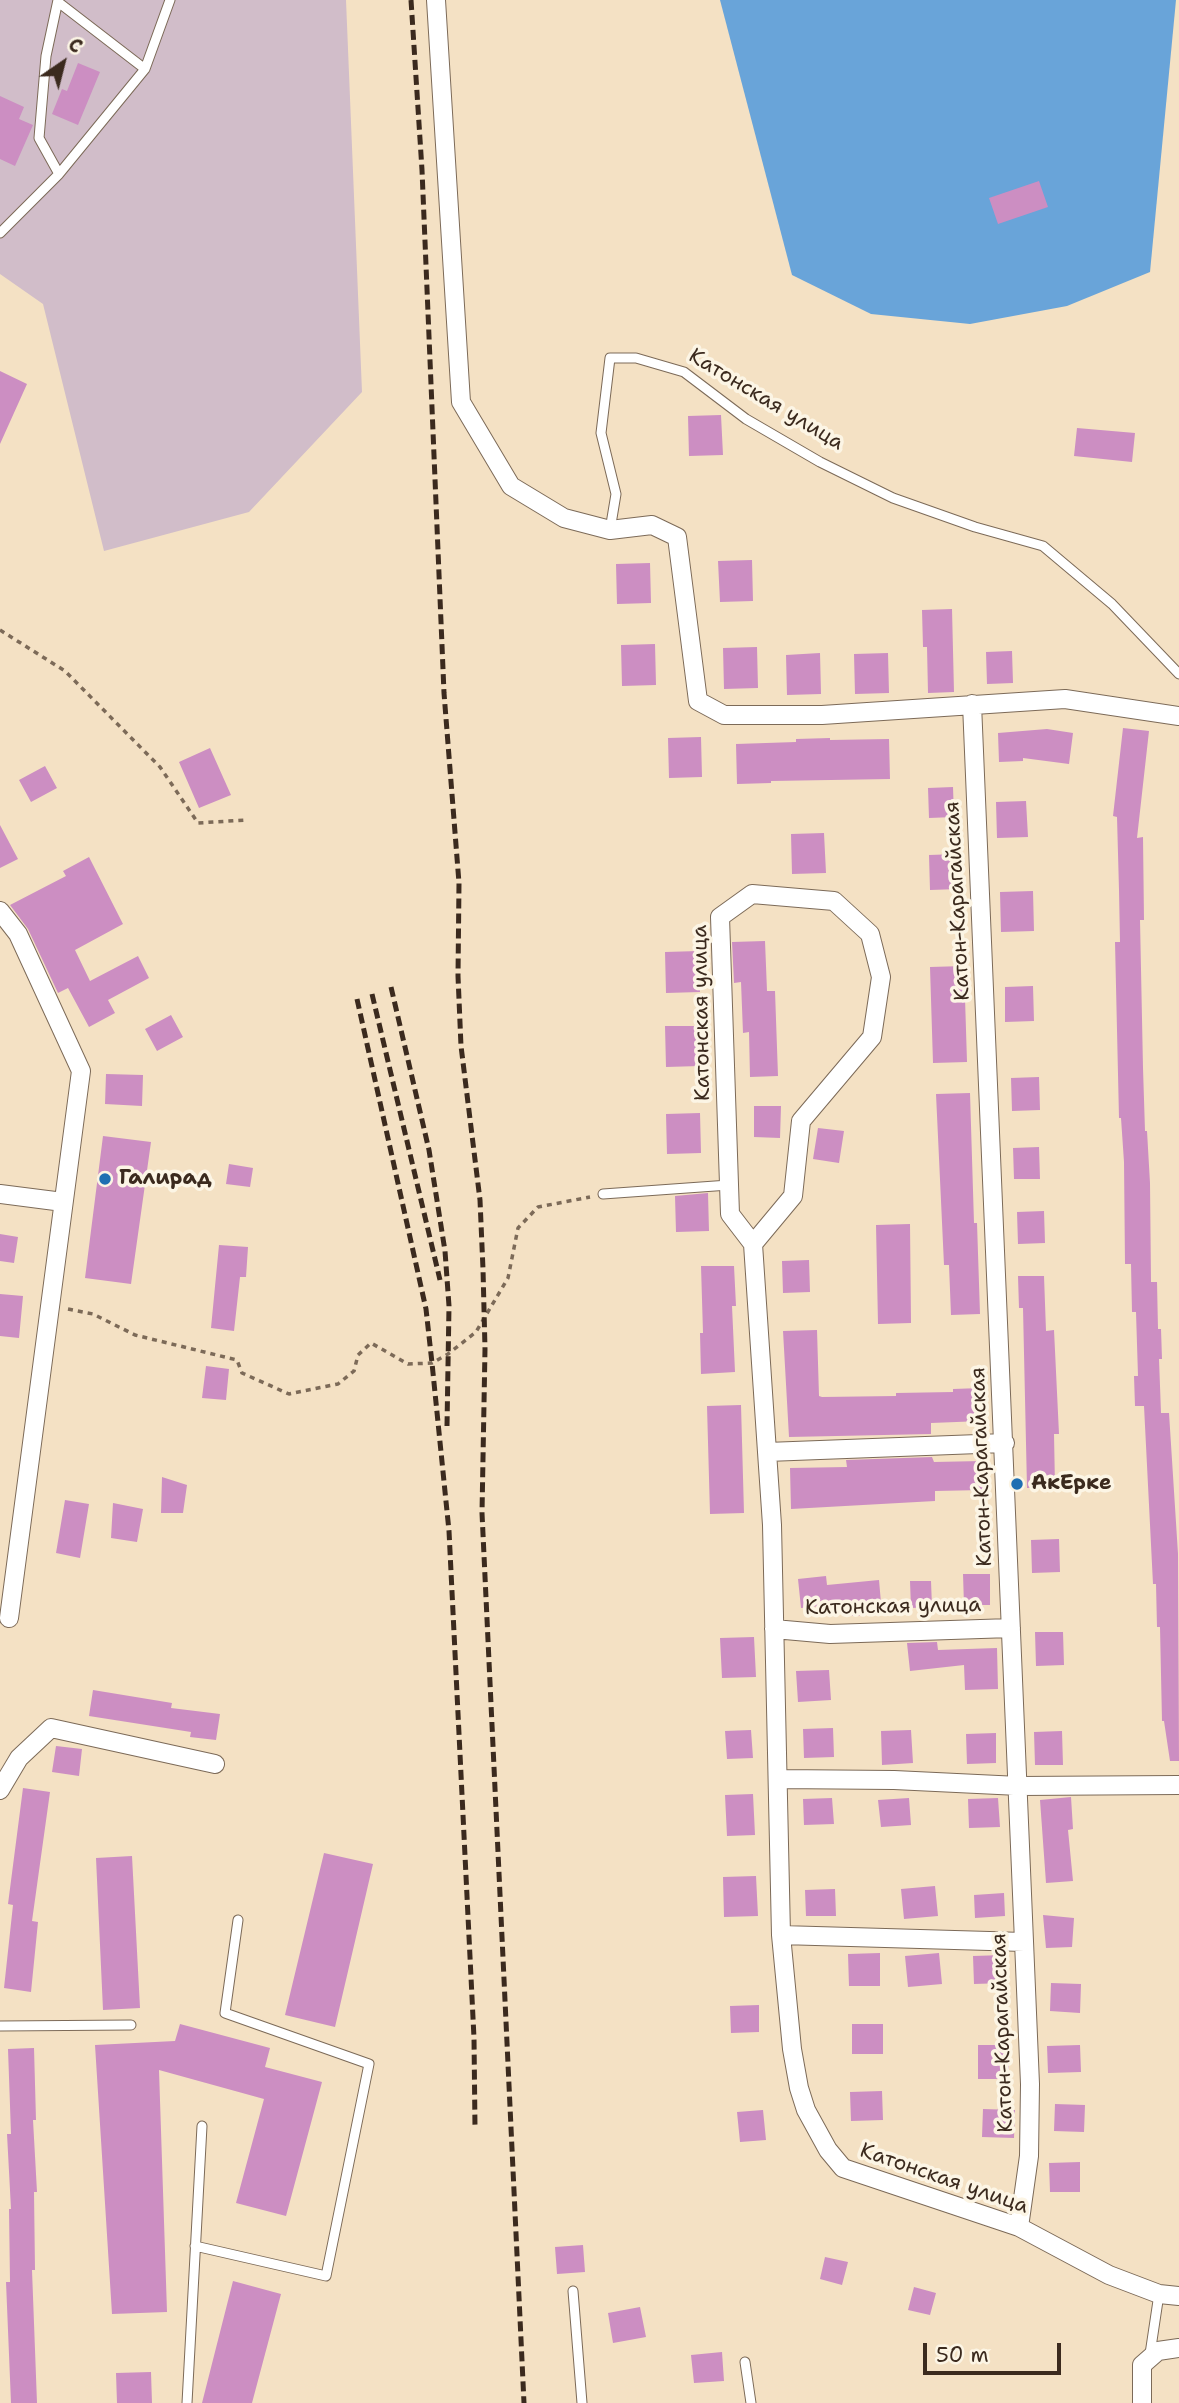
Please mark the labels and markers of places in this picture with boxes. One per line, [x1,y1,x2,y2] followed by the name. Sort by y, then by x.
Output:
[119,1166,212,1192] place label: Галирад
[97,1171,113,1187] marker: Галирад
[1031,1471,1112,1497] place label: АкЕрке
[1009,1476,1025,1492] marker: АкЕрке

